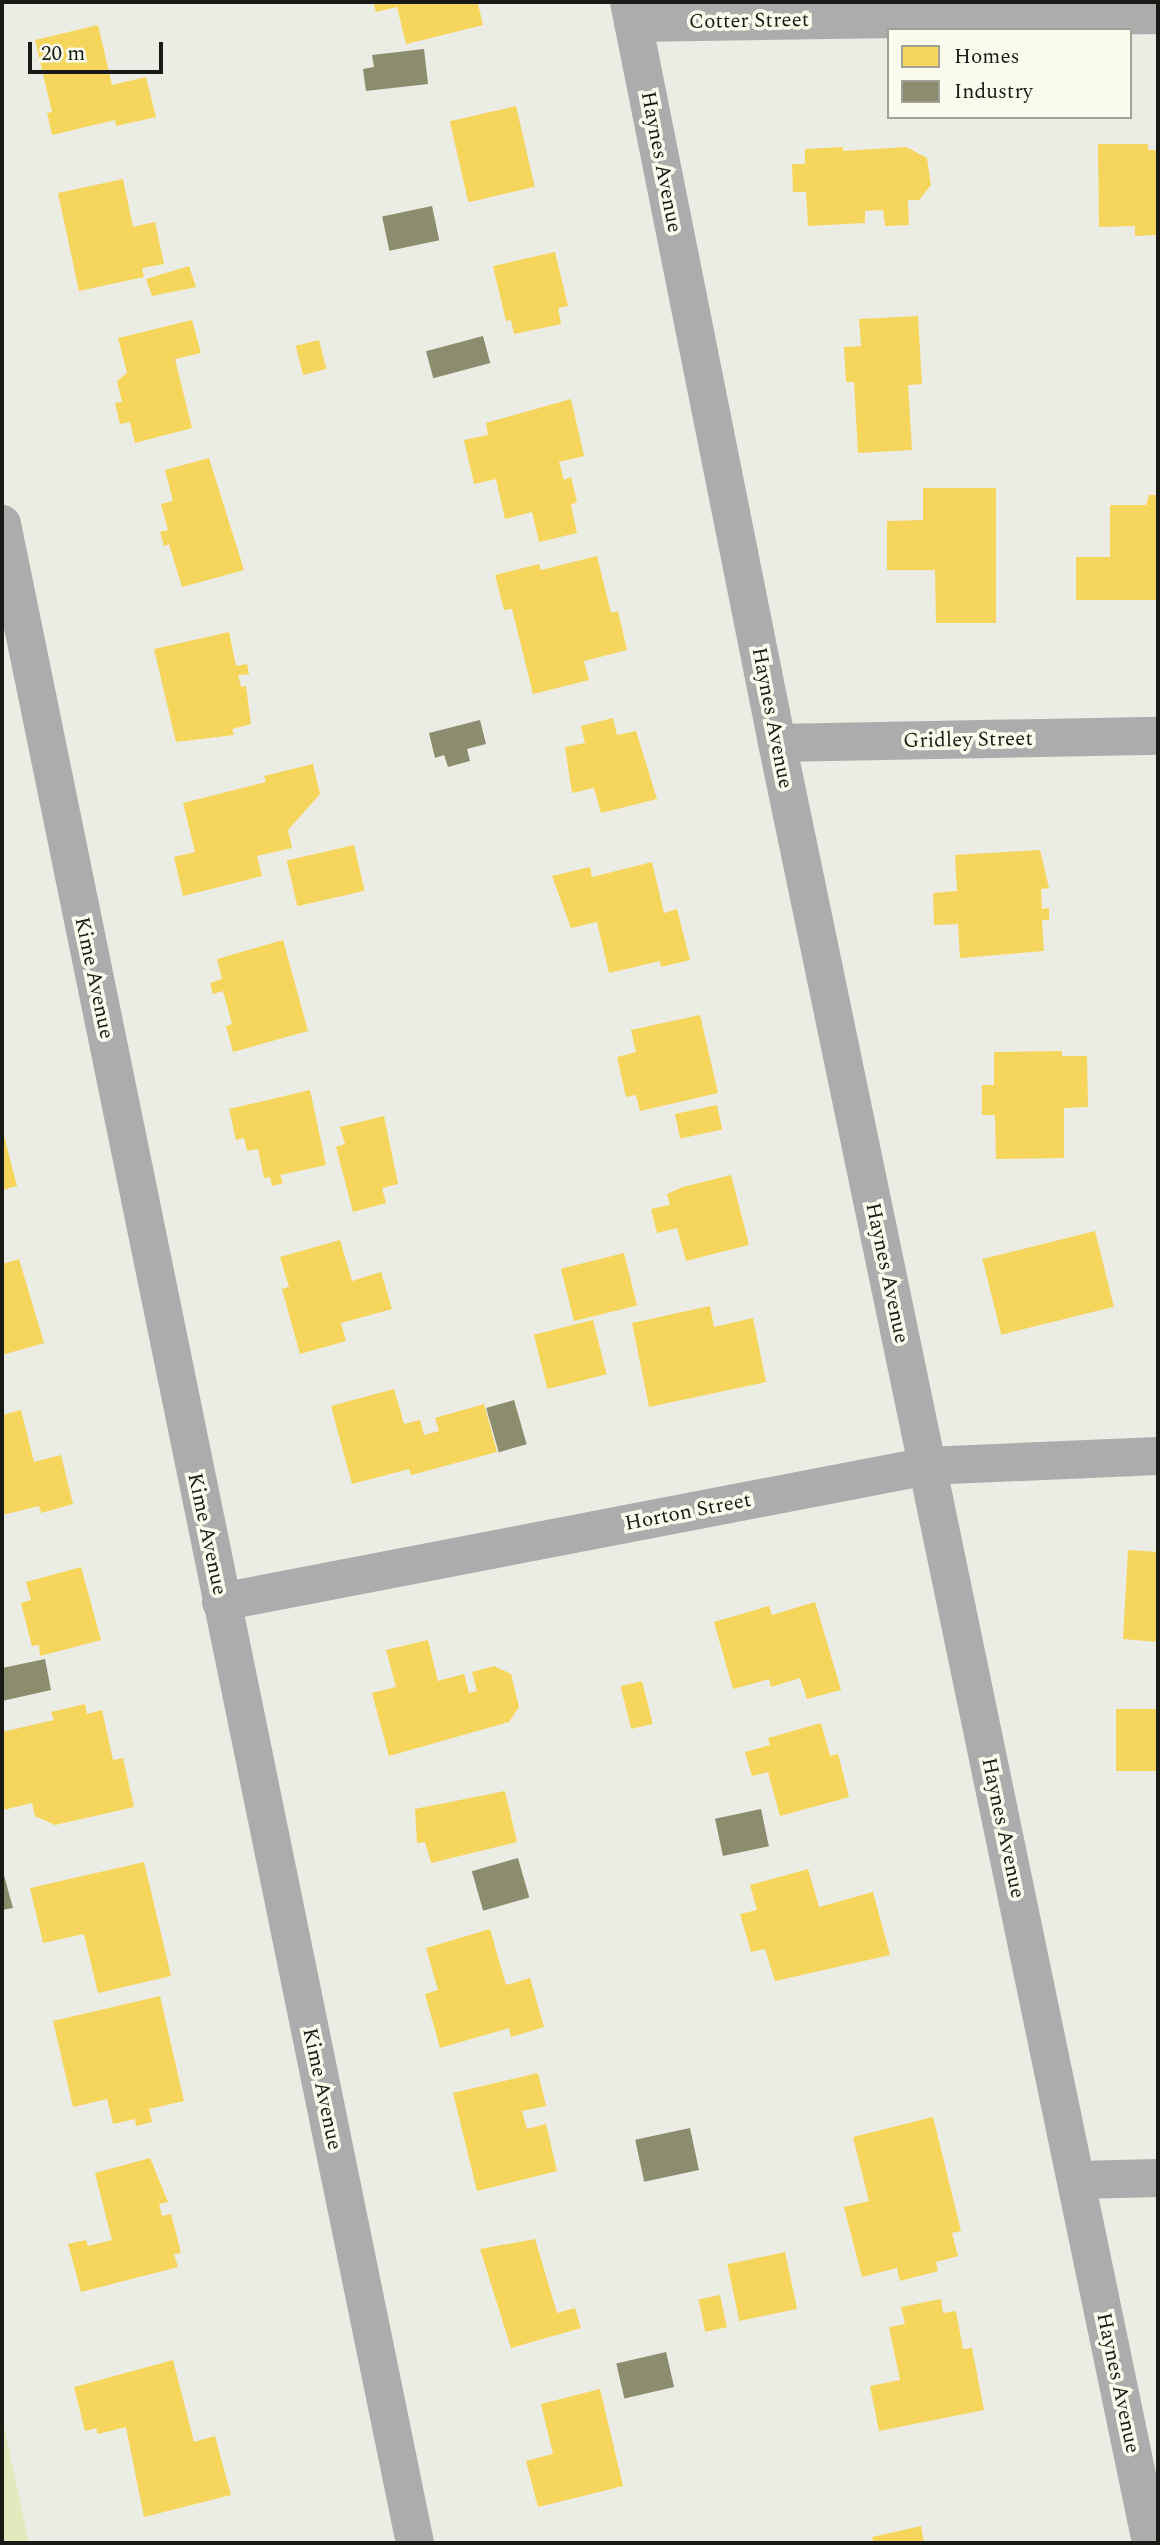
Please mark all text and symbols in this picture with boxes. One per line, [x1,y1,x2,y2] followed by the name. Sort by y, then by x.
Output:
[689,7,809,35] street label: Cotter Street
[32,28,166,72] scale bar
[887,28,1132,119] legend
[41,38,85,70] text: 20 m
[954,41,1020,73] text: Homes
[954,76,1033,108] text: Industry
[635,89,687,235] street label: Haynes Avenue
[746,645,798,791] street label: Haynes Avenue
[903,726,1033,754] street label: Gridley Street
[69,915,119,1041] street label: Kime Avenue
[860,1200,914,1346] street label: Haynes Avenue
[182,1471,232,1597] street label: Kime Avenue
[623,1487,753,1537] street label: Horton Street
[976,1755,1030,1901] street label: Haynes Avenue
[297,2026,347,2152] street label: Kime Avenue
[1091,2310,1145,2456] street label: Haynes Avenue

